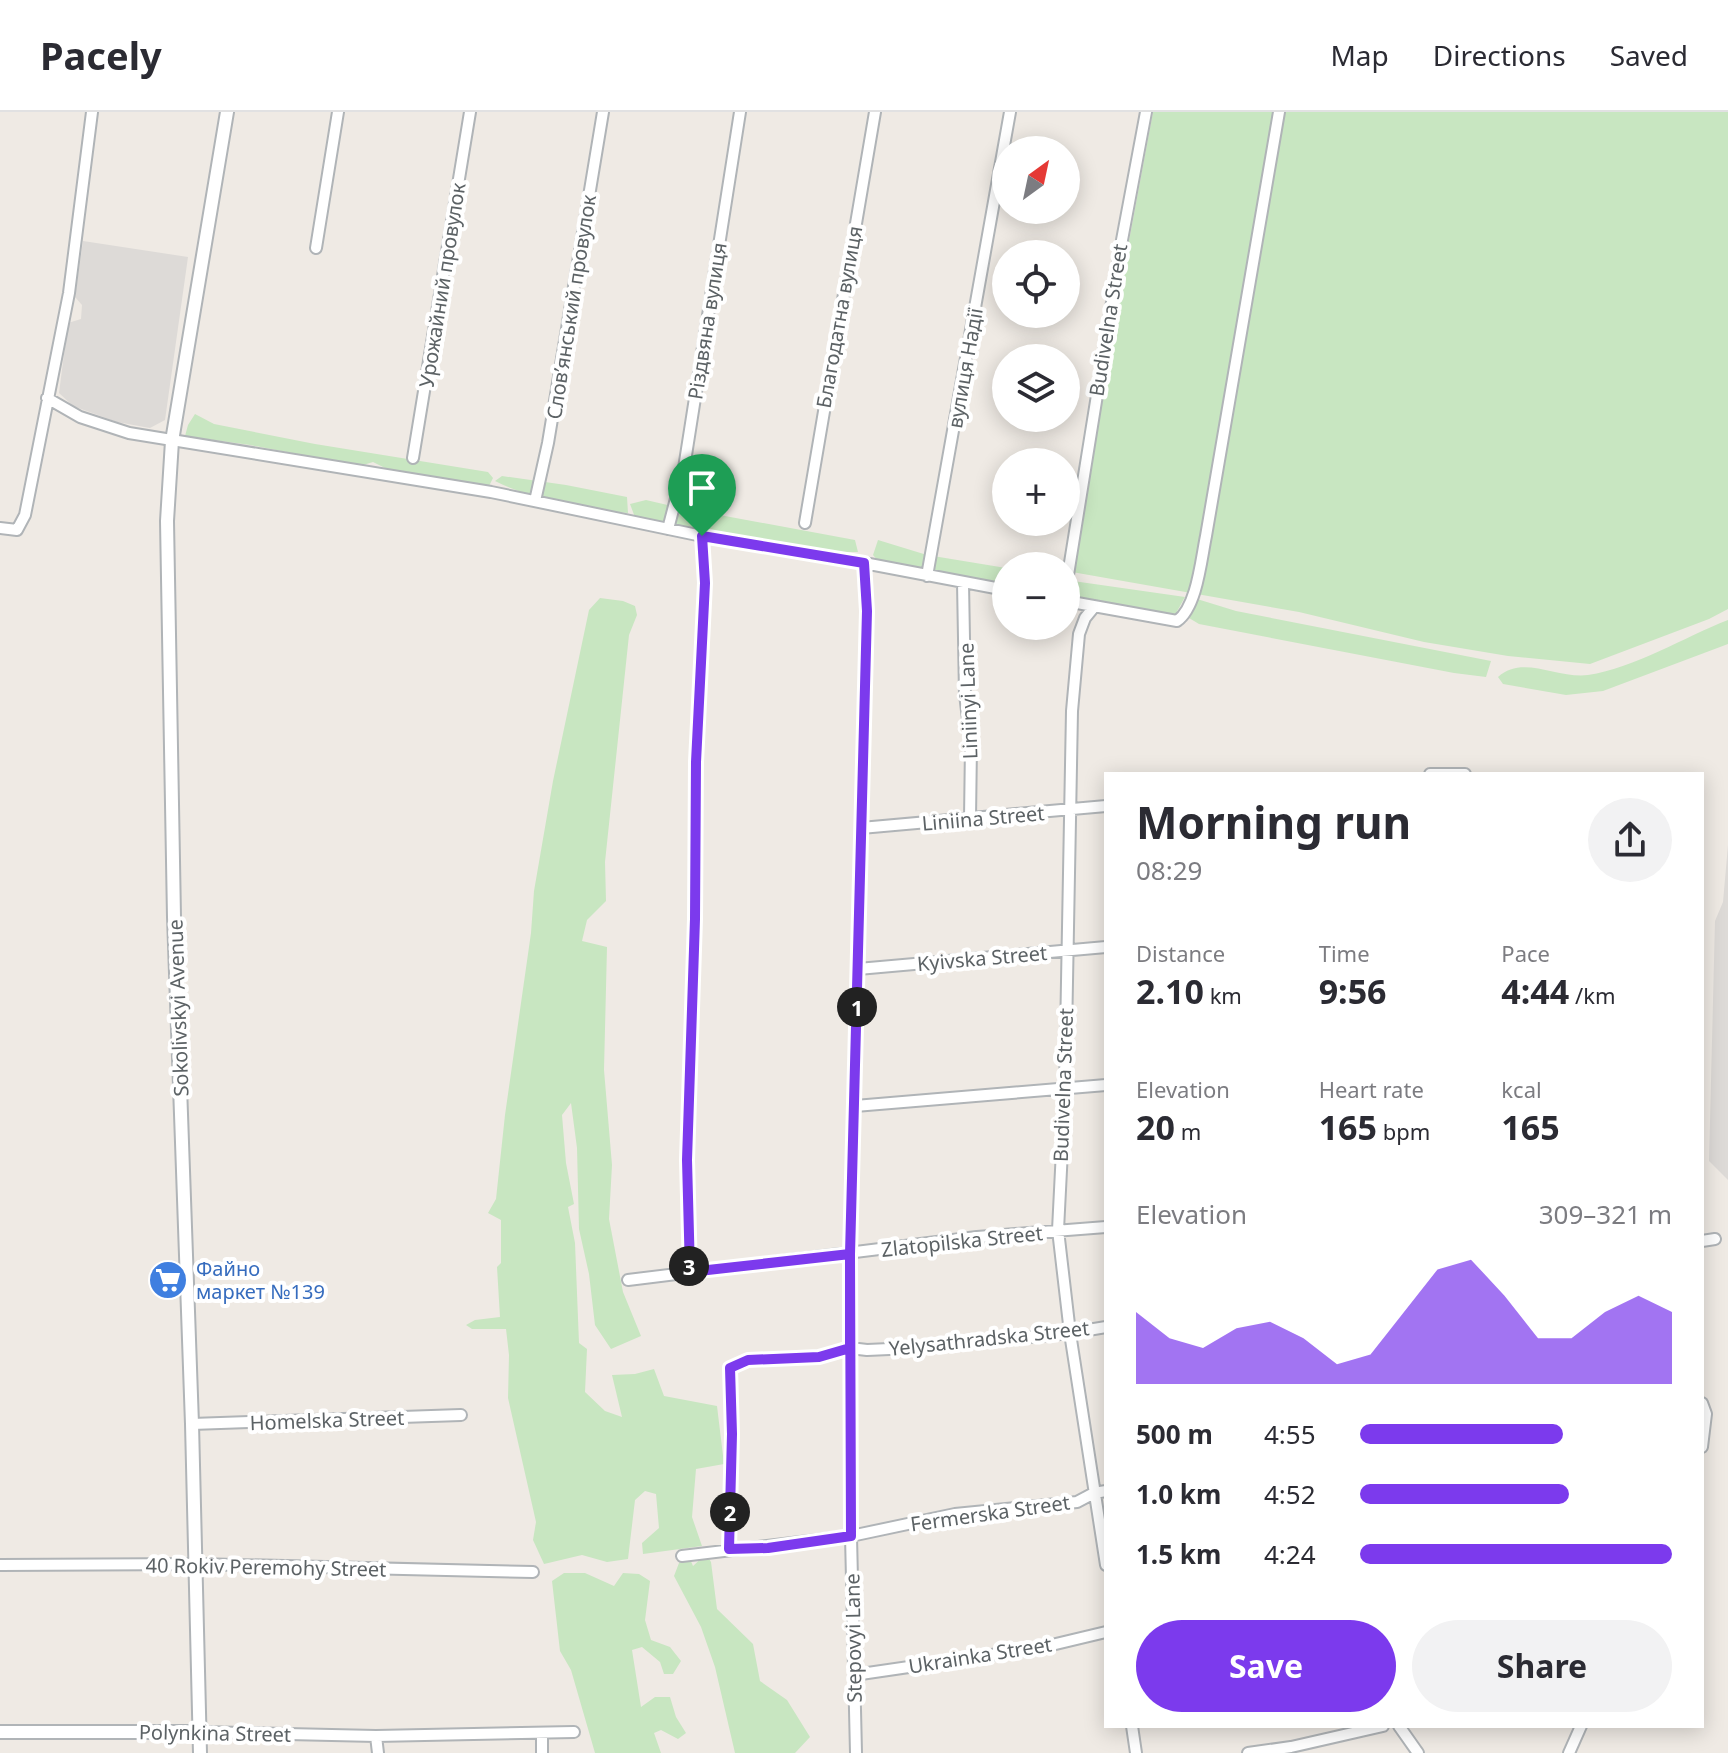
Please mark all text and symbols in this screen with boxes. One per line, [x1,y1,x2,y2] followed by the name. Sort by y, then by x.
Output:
[40,29,162,81] text: Pacely
[1330,36,1389,74] text: Map
[1433,36,1566,74] text: Directions
[1610,36,1688,74] text: Saved
[992,136,1080,224] north arrow
[992,136,1080,640] map controls
[412,180,472,389] street label: Урожайний провулок
[540,192,602,421] street label: Словʼянський провулок
[810,224,868,410] street label: Благодатна вулиця
[681,240,733,402] street label: Різдвяна вулиця
[992,240,1080,328] button: locate
[1083,242,1133,398] street label: Budivelna Street
[941,306,989,430] street label: вулиця Надії
[992,344,1080,432] button: layers
[992,448,1080,536] button: +
[668,454,736,536] pin
[680,466,724,510] icon: arrive
[992,552,1080,640] button: −
[952,642,984,760] street label: Liniinyi Lane
[1136,792,1411,852] text: Morning run
[1588,798,1672,882] button: share
[921,799,1045,837] street label: Liniina Street
[1136,852,1202,888] text: 08:29
[161,919,195,1097] street label: Sokolivskyi Avenue
[1136,938,1225,968] text: Distance
[1319,938,1370,968] text: Time
[1501,938,1550,968] text: Pace
[916,939,1048,977] street label: Kyivska Street
[1136,968,1204,1014] text: 2.10
[1319,968,1387,1014] text: 9:56
[1501,968,1569,1014] text: 4:44
[1204,980,1242,1010] text: km
[1569,980,1615,1010] text: /km
[837,987,877,1027] pin: 1
[851,992,863,1022] text: 1
[1047,1008,1079,1162] street label: Budivelna Street
[1136,1074,1230,1104] text: Elevation
[1319,1074,1424,1104] text: Heart rate
[1501,1074,1542,1104] text: kcal
[1136,1104,1175,1150] text: 20
[1319,1104,1377,1150] text: 165
[1501,1104,1560,1150] text: 165
[1175,1116,1201,1146] text: m
[1377,1116,1430,1146] text: bpm
[1136,1196,1247,1232] text: Elevation
[1539,1196,1672,1232] text: 309–321 m
[880,1219,1044,1263] street label: Zlatopilska Street
[669,1246,709,1286] pin: 3
[683,1251,695,1281] text: 3
[196,1255,325,1305] place label: Файно маркет №139
[147,1259,189,1301] supermarket icon: Файно маркет №139
[888,1314,1090,1362] street label: Yelysathradska Street
[249,1404,405,1436] street label: Homelska Street
[1136,1416,1213,1452] text: 500 m
[1264,1416,1316,1452] text: 4:55
[1136,1476,1221,1512] text: 1.0 km
[1264,1476,1316,1512] text: 4:52
[909,1488,1071,1538] street label: Fermerska Street
[710,1492,750,1532] pin: 2
[724,1497,736,1527] text: 2
[1136,1536,1221,1572] text: 1.5 km
[1264,1536,1316,1572] text: 4:24
[145,1551,387,1583] street label: 40 Rokiv Peremohy Street
[838,1573,868,1703] street label: Stepovyi Lane
[1136,1620,1396,1712] button: Save
[1412,1620,1672,1712] button: Share
[906,1630,1054,1680] street label: Ukrainka Street
[139,1718,291,1748] street label: Polynkina Street

